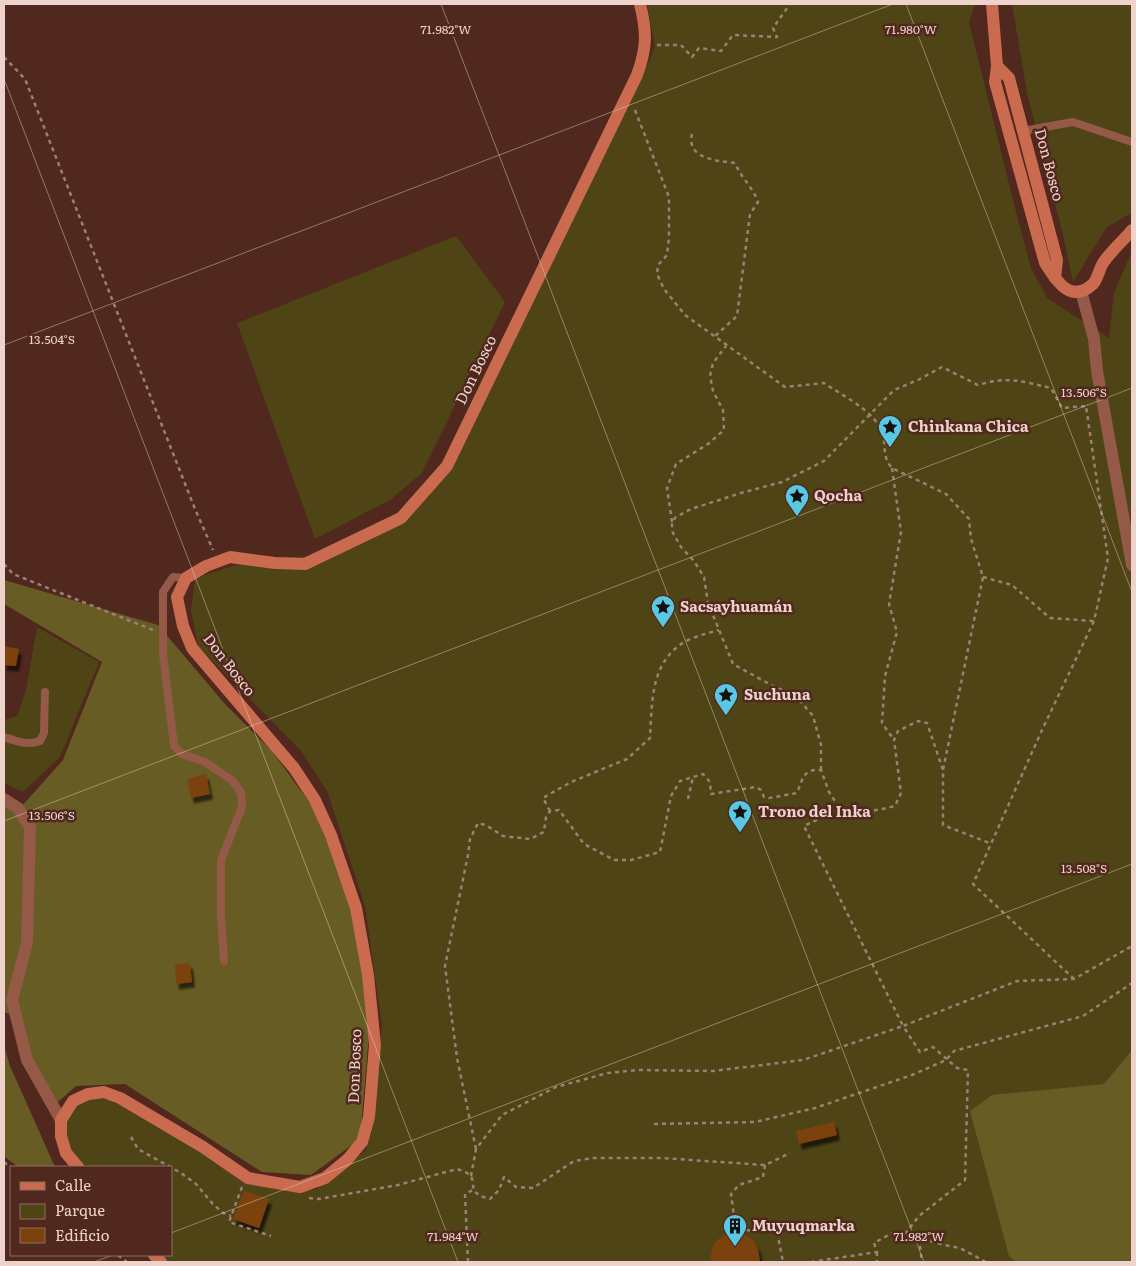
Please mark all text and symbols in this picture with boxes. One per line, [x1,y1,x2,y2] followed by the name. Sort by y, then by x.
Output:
[421,20,471,38] text: 71.982°W
[885,20,937,38] text: 71.980°W
[1030,126,1071,204] street label: Don Bosco
[29,330,75,348] text: 13.504°S
[448,331,501,408] street label: Don Bosco
[1061,383,1107,401] text: 13.506°S
[877,414,903,448] place icon: Chinkana Chica
[908,414,1029,437] place label: Chinkana Chica
[784,483,810,517] place icon: Qocha
[814,483,863,506] place label: Qocha
[650,594,676,628] place icon: Sacsayhuamán
[680,594,793,617] place label: Sacsayhuamán
[198,628,262,701] street label: Don Bosco
[713,682,739,716] place icon: Suchuna
[744,682,811,705] place label: Suchuna
[727,799,753,833] place icon: Trono del Inka
[758,799,871,822] place label: Trono del Inka
[29,806,75,824] text: 13.506°S
[1061,859,1107,877] text: 13.508°S
[341,1028,366,1104] street label: Don Bosco
[10,1166,172,1256] legend
[55,1173,91,1196] text: Calle
[55,1198,105,1221] text: Parque
[722,1213,748,1247] building icon: Muyuqmarka
[752,1213,855,1236] place label: Muyuqmarka
[55,1223,110,1246] text: Edificio
[427,1227,479,1245] text: 71.984°W
[894,1227,944,1245] text: 71.982°W

